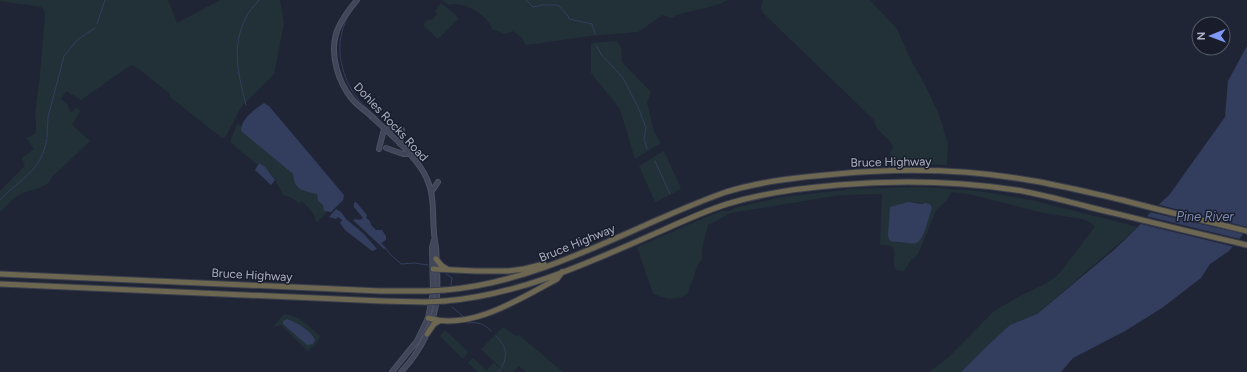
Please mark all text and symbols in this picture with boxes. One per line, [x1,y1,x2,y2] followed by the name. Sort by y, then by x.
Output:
[1191,16,1231,56] north arrow
[1195,32,1208,41] text: N
[351,80,431,164] street label: Dohles Rocks Road
[850,154,932,170] street label: Bruce Highway
[1176,209,1234,224] water label: Pine River
[537,221,618,265] street label: Bruce Highway
[211,266,294,284] street label: Bruce Highway

